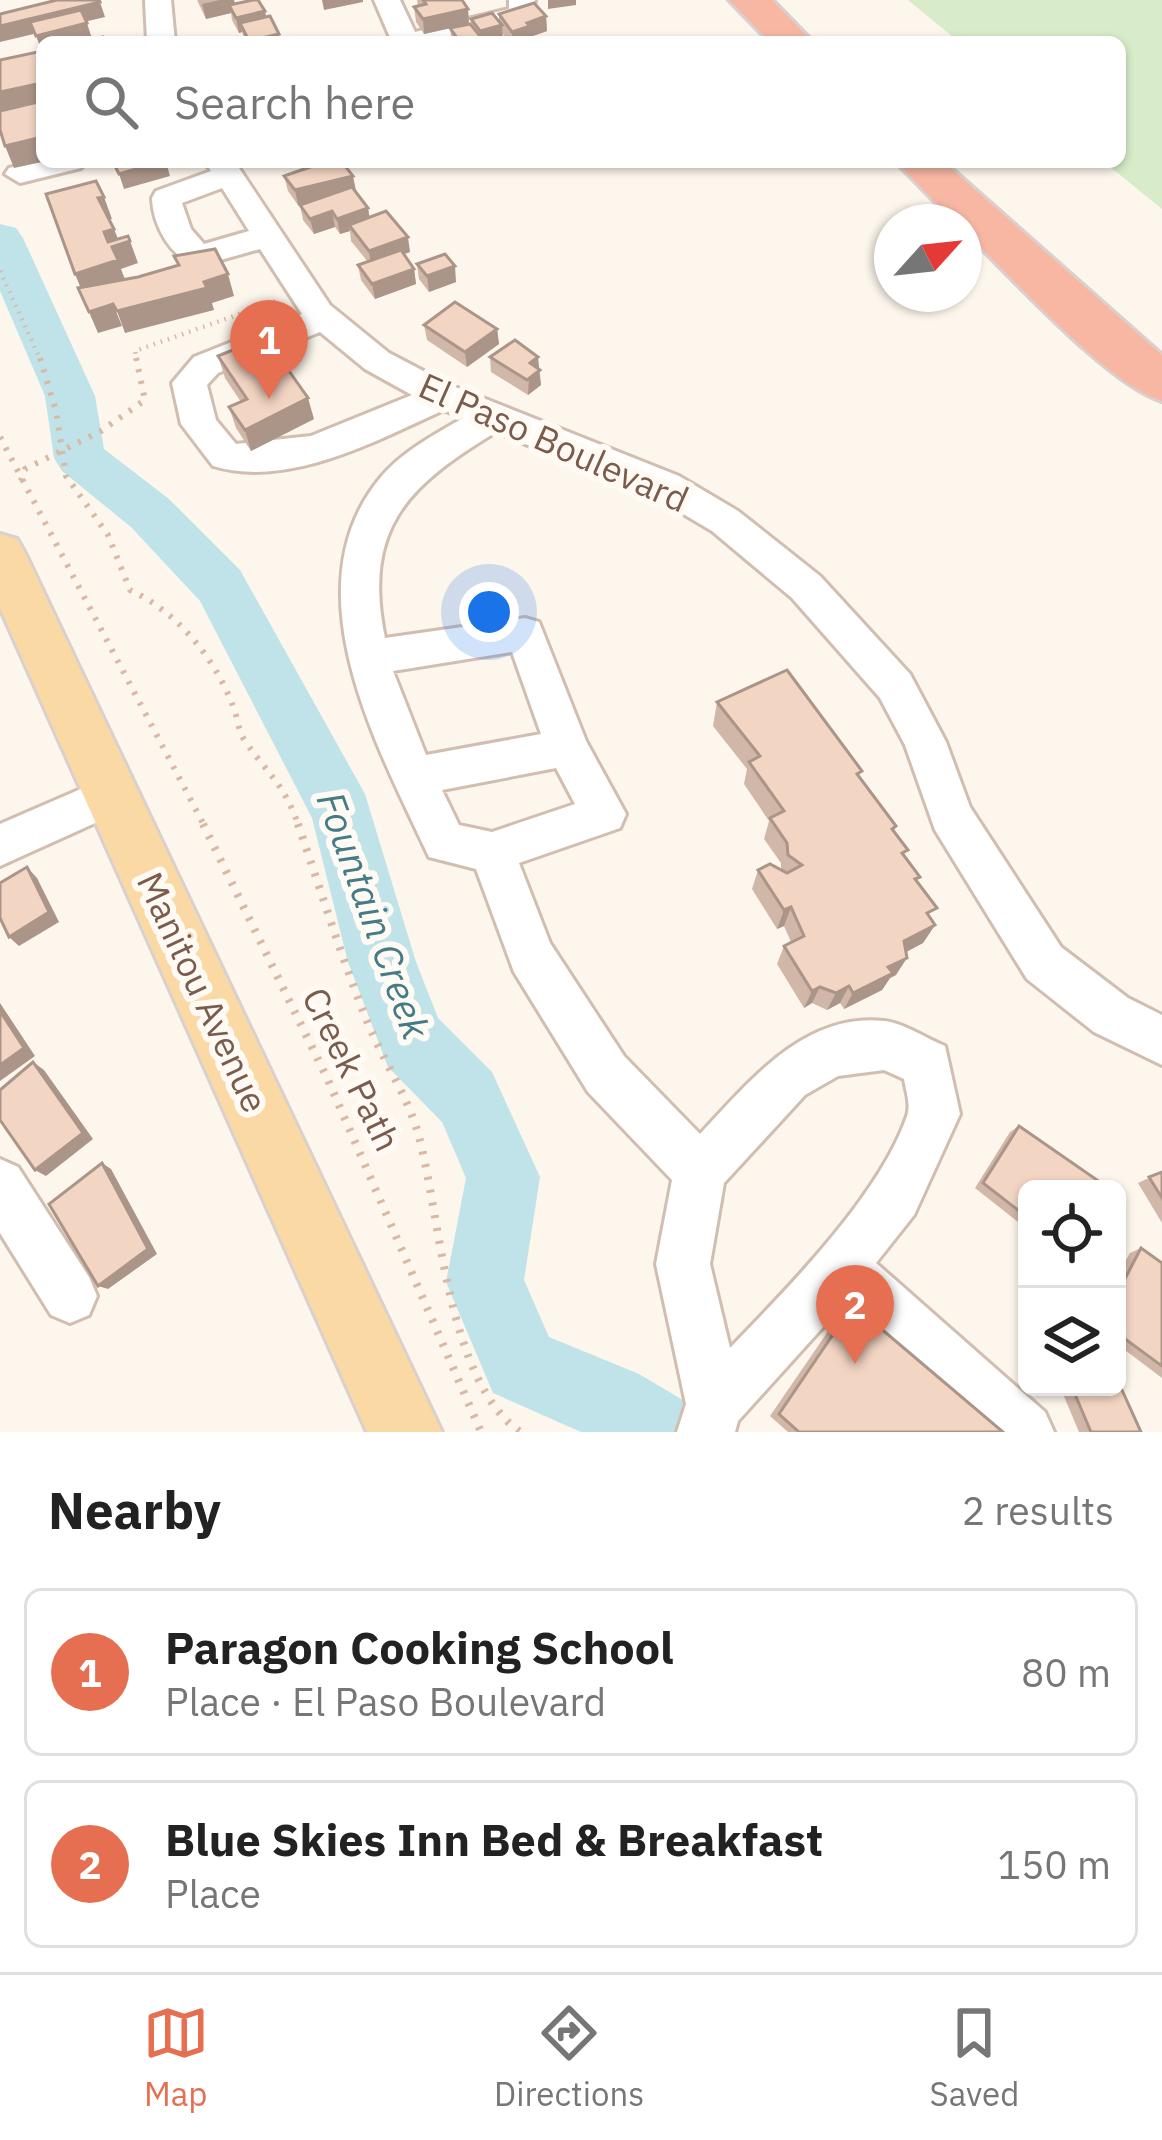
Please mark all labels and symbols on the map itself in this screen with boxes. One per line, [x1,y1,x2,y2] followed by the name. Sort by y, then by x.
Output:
[874,204,982,312] north arrow
[230,300,308,399] pin: 1
[412,362,696,522] street label: El Paso Boulevard
[459,582,519,642] your location
[306,784,443,1046] water label: Fountain Creek
[127,864,279,1120] street label: Manitou Avenue
[292,980,412,1158] street label: Creek Path
[816,1265,894,1364] pin: 2

